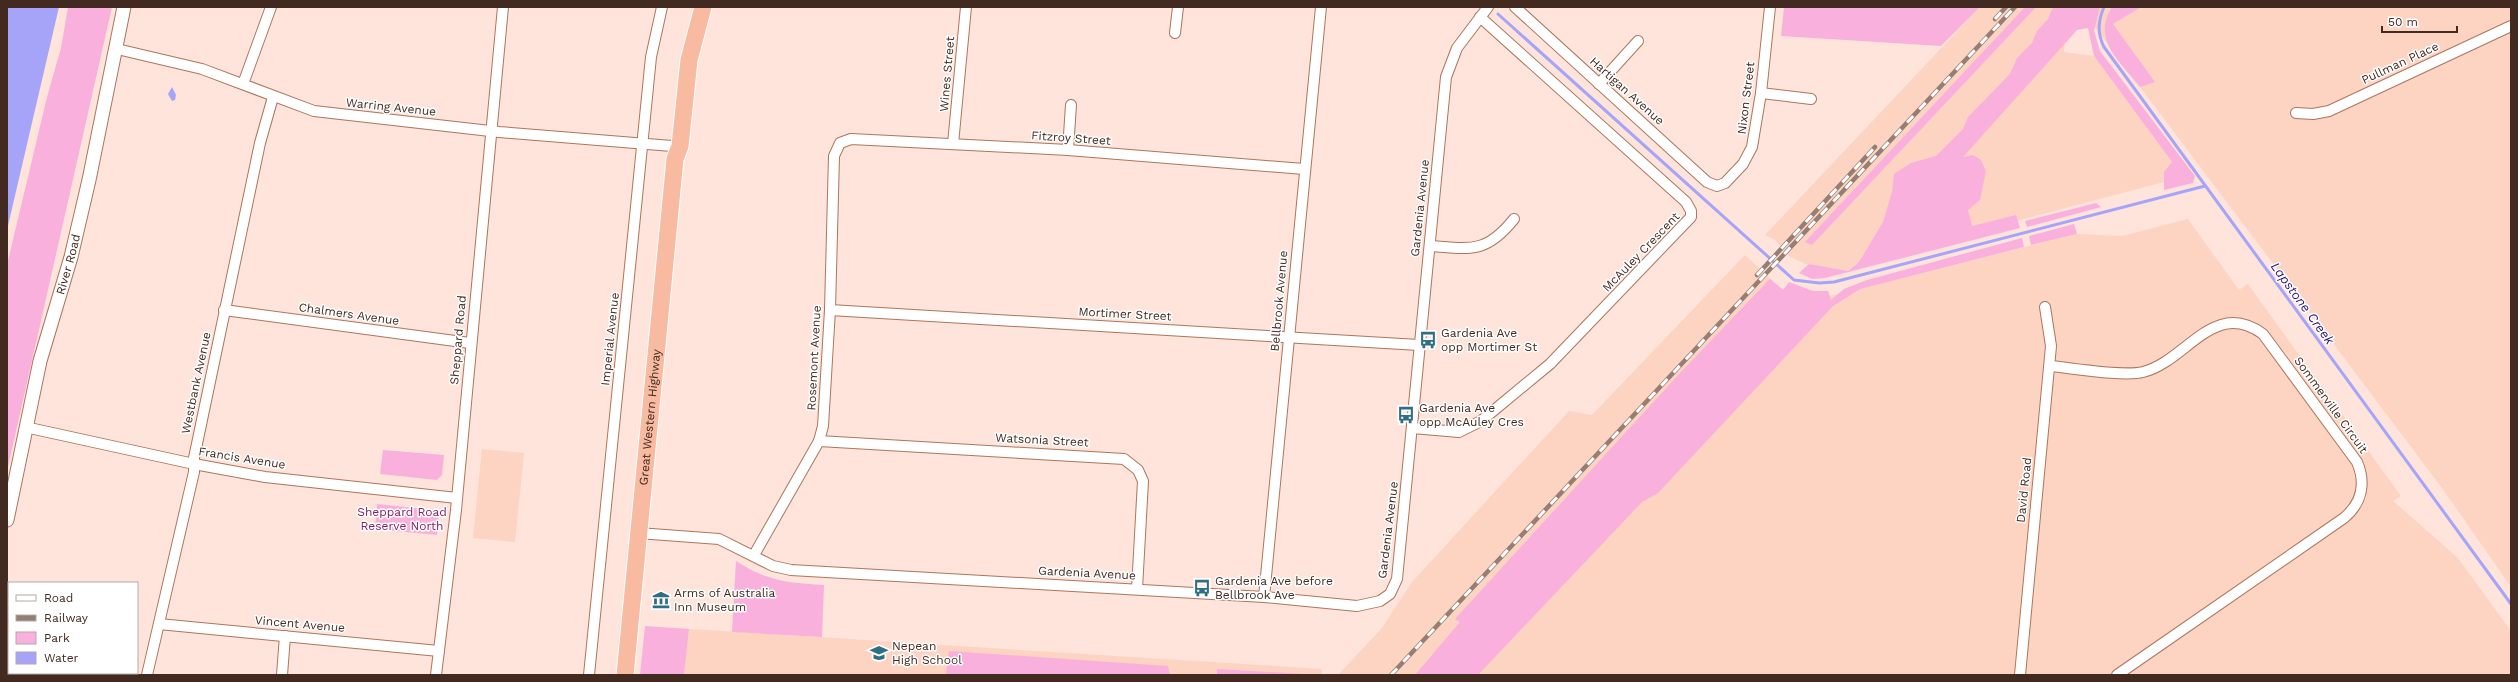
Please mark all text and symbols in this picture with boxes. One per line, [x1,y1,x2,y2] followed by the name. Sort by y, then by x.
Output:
[2382,8,2457,34] scale bar
[2388,15,2418,29] text: 50 m
[937,36,957,112] street label: Wines Street
[2359,39,2441,87] street label: Pullman Place
[1587,54,1667,128] street label: Hartigan Avenue
[1735,61,1757,135] street label: Nixon Street
[345,95,437,119] street label: Warring Avenue
[1031,128,1111,148] street label: Fitzroy Street
[1408,159,1432,257] street label: Gardenia Avenue
[1600,210,1682,294] street label: McAuley Crescent
[53,233,83,296] street label: River Road
[1268,250,1290,352] street label: Bellbrook Avenue
[2268,259,2338,348] water label: Lapstone Creek
[598,292,622,386] street label: Imperial Avenue
[447,295,469,385] street label: Sheppard Road
[298,300,400,328] street label: Chalmers Avenue
[804,305,824,411] street label: Rosemont Avenue
[1078,305,1172,323] street label: Mortimer Street
[1441,326,1537,354] place label: Gardenia Ave opp Mortimer St
[1418,330,1438,350] bus stop icon: Gardenia Ave opp Mortimer St
[178,331,214,435] street label: Westbank Avenue
[636,348,664,486] street label: Great Western Highway
[2291,354,2371,456] street label: Sommerville Circuit
[1419,401,1524,429] place label: Gardenia Ave opp McAuley Cres
[1396,405,1416,425] bus stop icon: Gardenia Ave opp McAuley Cres
[995,431,1089,449] street label: Watsonia Street
[197,444,287,472] street label: Francis Avenue
[2014,457,2034,523] street label: David Road
[1375,481,1401,579] street label: Gardenia Avenue
[357,505,447,533] park label: Sheppard Road Reserve North
[1038,563,1136,583] street label: Gardenia Avenue
[1215,574,1333,602] place label: Gardenia Ave before Bellbrook Ave
[1192,578,1212,598] bus stop icon: Gardenia Ave before Bellbrook Ave
[8,582,138,674] legend
[674,586,776,614] place label: Arms of Australia Inn Museum
[651,590,671,610] museum icon: Arms of Australia Inn Museum
[44,591,73,605] text: Road
[44,611,89,625] text: Railway
[254,613,346,635] street label: Vincent Avenue
[44,631,70,645] text: Park
[892,639,962,667] place label: Nepean High School
[869,643,889,663] school or university icon: Nepean High School
[44,651,79,665] text: Water

